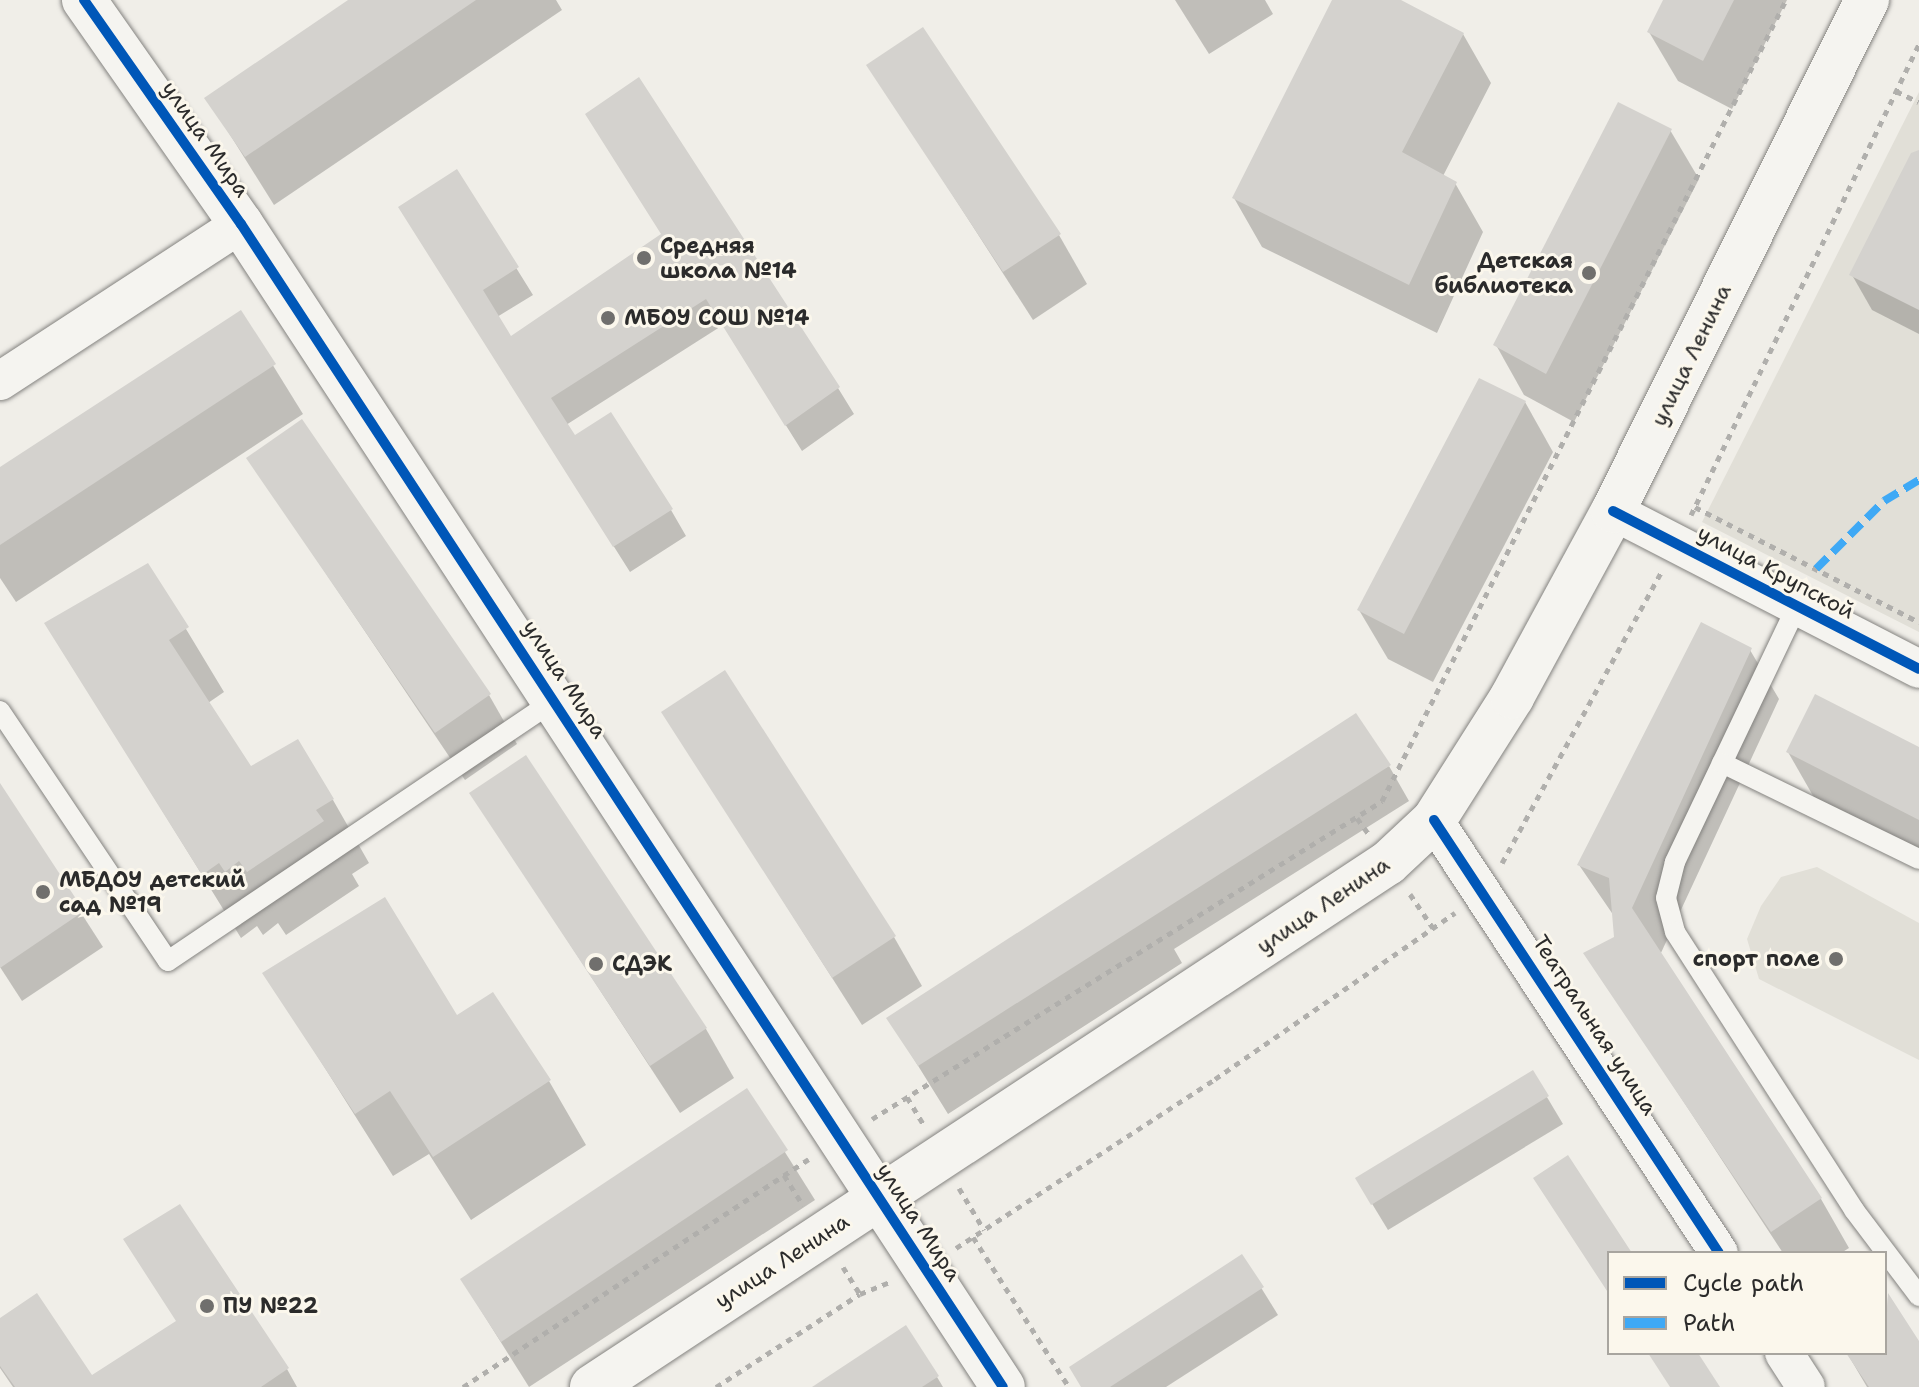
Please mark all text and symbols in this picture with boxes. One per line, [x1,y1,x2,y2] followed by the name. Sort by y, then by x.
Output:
[156,76,256,202] street label: улица Мира
[660,232,797,284] place label: Средняя школа №14
[1434,247,1573,298] place label: Детская библиотека
[635,249,653,267] marker: Средняя школа №14
[1580,264,1598,282] marker: Детская библиотека
[1645,280,1737,430] street label: улица Ленина
[624,305,809,331] place label: МБОУ СОШ №14
[599,309,617,327] marker: МБОУ СОШ №14
[1693,519,1859,625] street label: улица Крупской
[517,615,613,743] street label: улица Мира
[1252,851,1394,959] street label: улица Ленина
[59,866,245,918] place label: МБДОУ детский сад №19
[34,883,52,901] marker: МБДОУ детский сад №19
[1527,930,1663,1120] street label: Театральная улица
[1693,946,1820,972] place label: спорт поле
[1827,950,1845,968] marker: спорт поле
[612,951,672,977] place label: СДЭК
[587,955,605,973] marker: СДЭК
[871,1158,967,1286] street label: улица Мира
[710,1208,854,1314] street label: улица Ленина
[1607,1251,1887,1355] legend
[1683,1267,1804,1299] text: Cycle path
[223,1293,318,1319] place label: ПУ №22
[198,1297,216,1315] marker: ПУ №22
[1683,1307,1735,1339] text: Path

